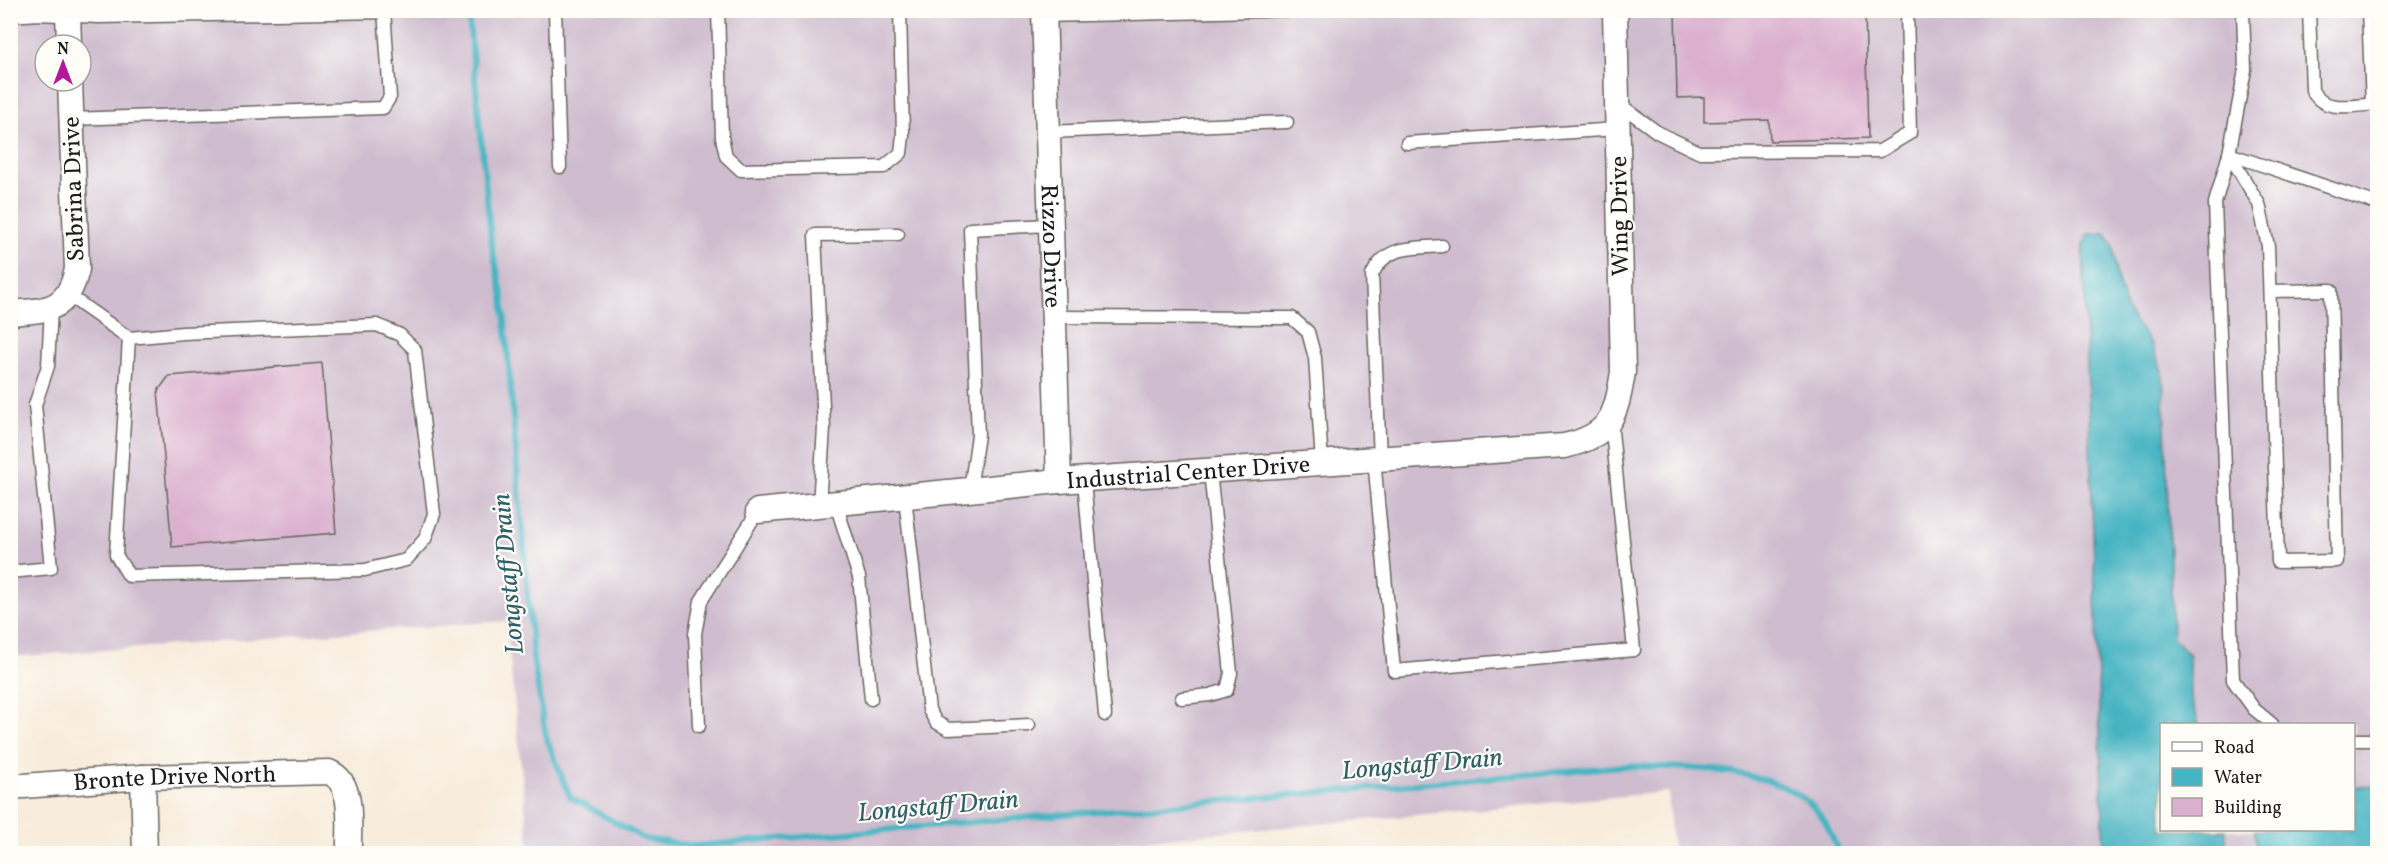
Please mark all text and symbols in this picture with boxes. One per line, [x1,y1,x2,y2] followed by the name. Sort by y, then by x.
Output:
[33,33,93,93] north arrow
[57,39,69,61] text: N
[55,116,95,262] street label: Sabrina Drive
[1603,155,1639,277] street label: Wing Drive
[1031,183,1068,308] street label: Rizzo Drive
[1065,449,1311,499] street label: Industrial Center Drive
[484,492,534,656] water label: Longstaff Drain
[2160,723,2355,831] legend
[2214,736,2255,761] text: Road
[1340,740,1504,790] water label: Longstaff Drain
[72,758,277,801] street label: Bronte Drive North
[2214,766,2262,791] text: Water
[856,782,1020,832] water label: Longstaff Drain
[2214,796,2282,821] text: Building

